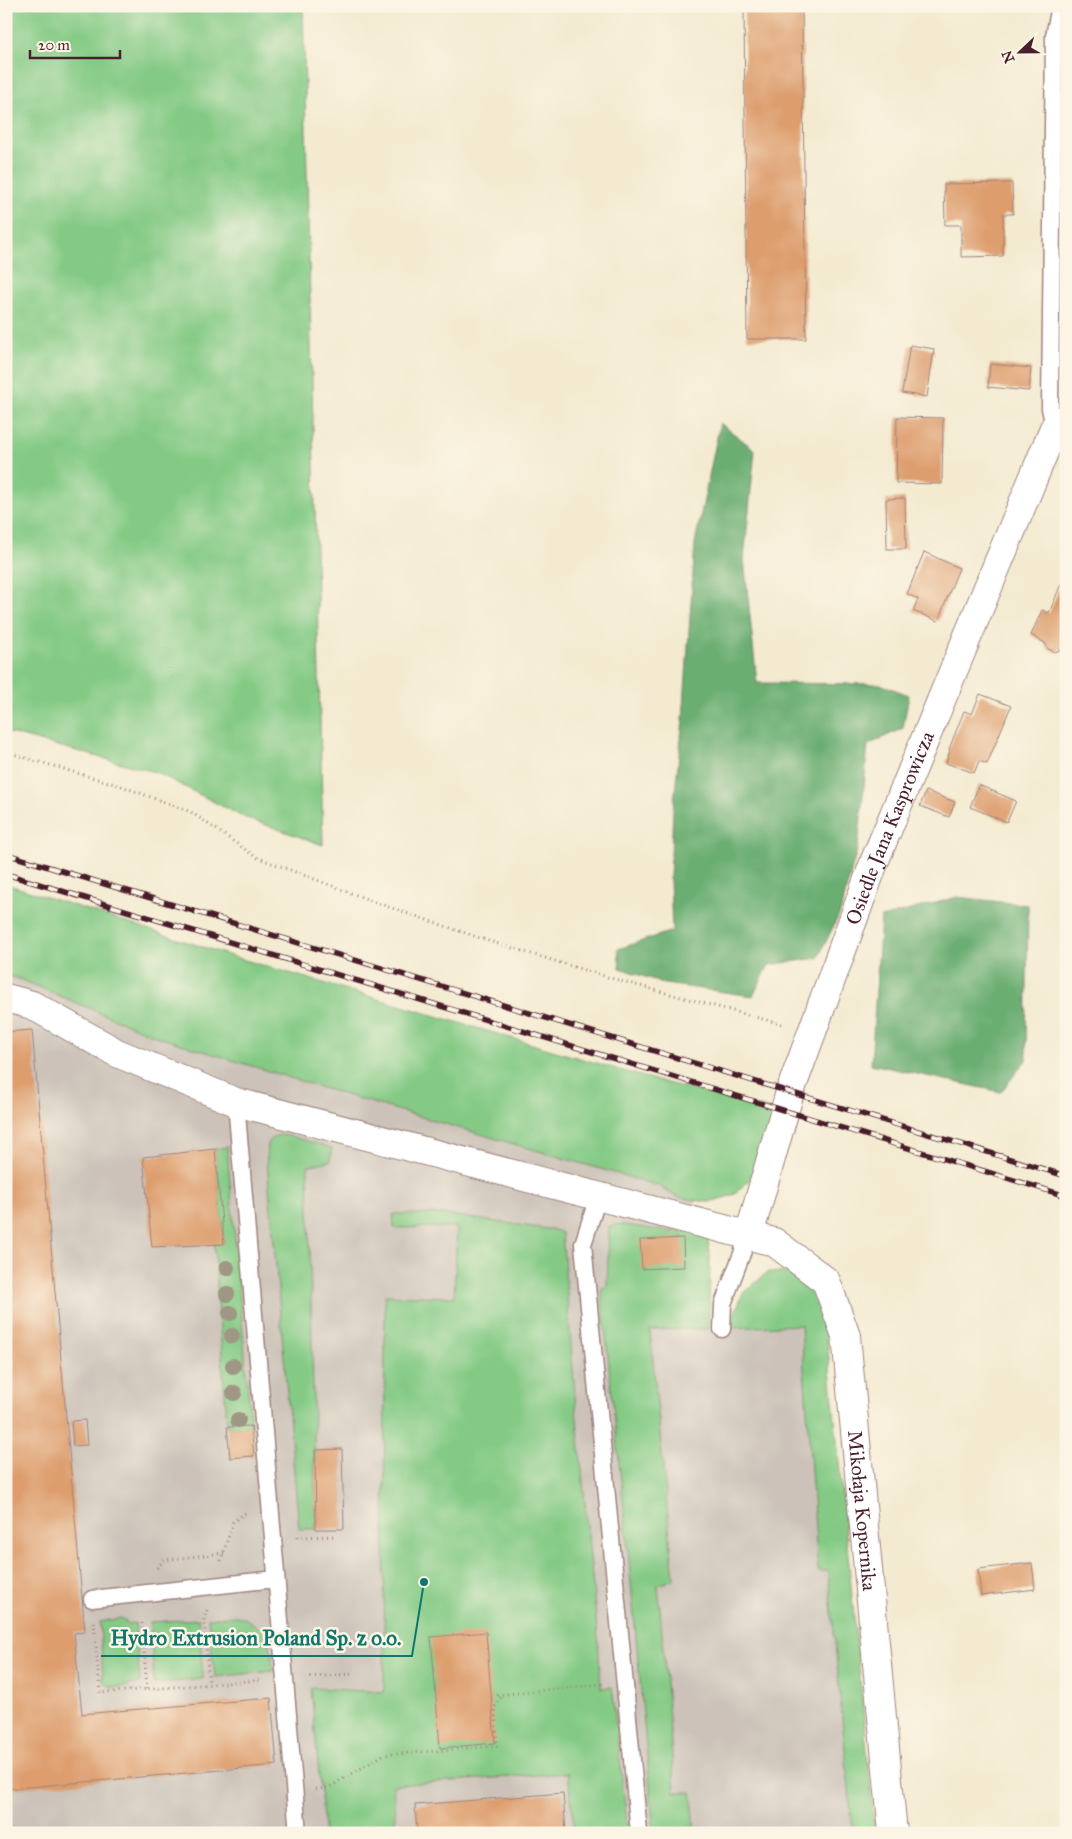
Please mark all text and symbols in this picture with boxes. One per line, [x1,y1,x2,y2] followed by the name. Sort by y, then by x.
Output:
[30,28,120,60] scale bar
[994,28,1044,78] north arrow
[38,36,70,54] text: 20 m
[998,48,1019,65] text: N
[840,727,939,928] street label: Osiedle Jana Kasprowicza
[843,1429,882,1592] street label: Mikołaja Kopernika
[101,1620,412,1656] callout: Hydro Extrusion Poland Sp. z o.o.
[111,1625,401,1651] text: Hydro Extrusion Poland Sp. z o.o.

